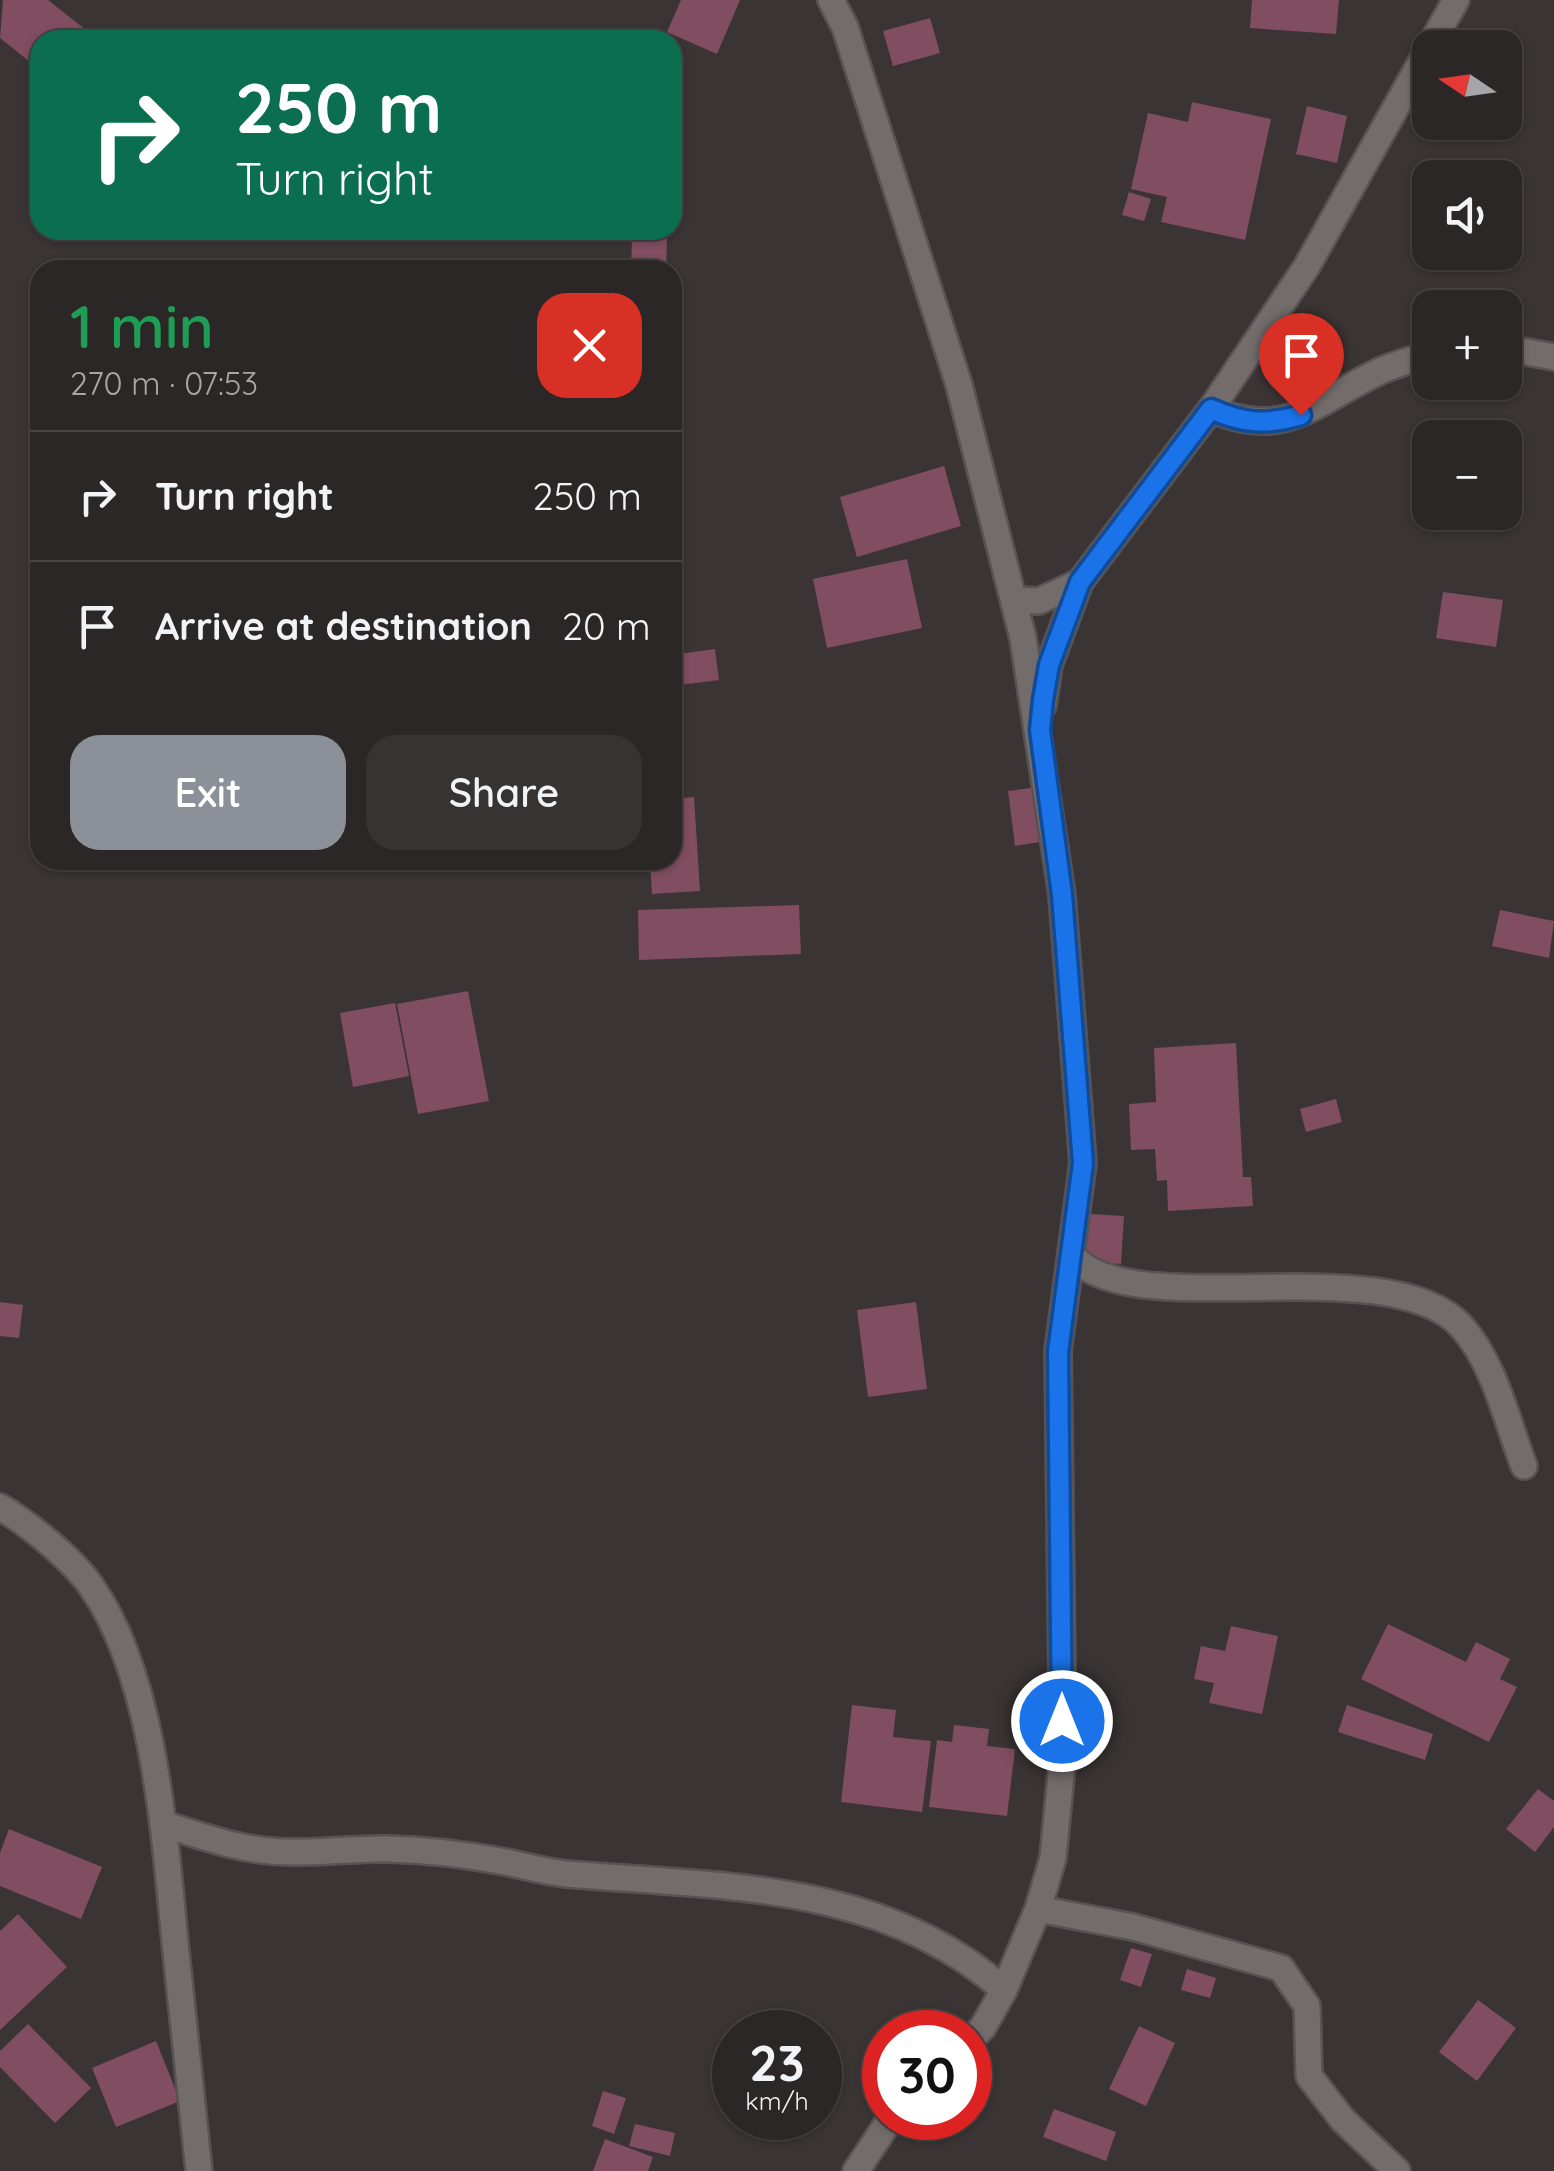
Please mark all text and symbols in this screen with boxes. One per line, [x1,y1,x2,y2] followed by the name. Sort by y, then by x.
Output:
[1412,30,1522,140] north arrow
[1412,30,1522,530] map controls
[235,63,442,151] text: 250 m
[70,70,200,200] icon: right
[235,150,434,206] text: Turn right
[1412,160,1522,270] button: sound
[70,288,214,363] text: 1 min
[1412,290,1522,400] button: +
[537,293,642,398] button: close
[1259,313,1344,416] pin
[1274,328,1329,383] icon: arrive
[70,363,258,403] text: 270 m · 07:53
[1412,420,1522,530] button: −
[70,469,125,524] icon: right
[155,472,334,520] text: Turn right
[533,472,642,520] text: 250 m
[70,599,125,654] icon: arrive
[155,602,532,650] text: Arrive at destination
[562,602,651,650] text: 20 m
[70,735,346,850] button: Exit
[366,735,642,850] button: Share
[1010,1669,1114,1773] position arrow
[862,2010,992,2140] speed limit sign: 30
[749,2031,805,2094] text: 23
[745,2085,809,2116] text: km/h

